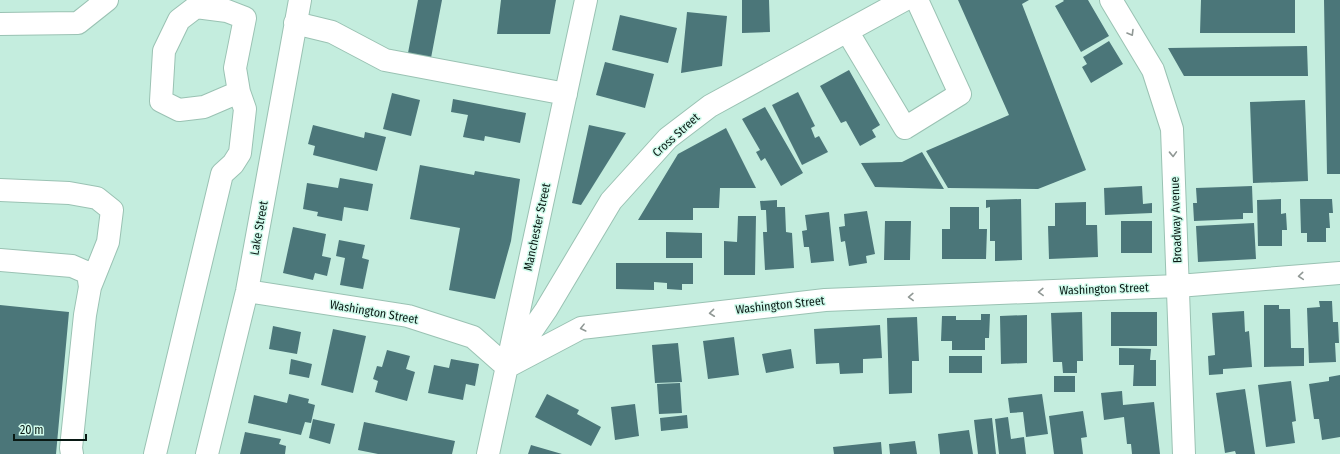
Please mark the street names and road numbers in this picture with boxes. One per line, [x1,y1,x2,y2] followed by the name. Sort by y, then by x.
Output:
[650,110,702,160] street label: Cross Street
[1167,176,1185,264] street label: Broadway Avenue
[521,182,553,272] street label: Manchester Street
[247,200,271,256] street label: Lake Street
[1059,280,1149,298] street label: Washington Street
[735,293,825,317] street label: Washington Street
[329,297,419,327] street label: Washington Street

